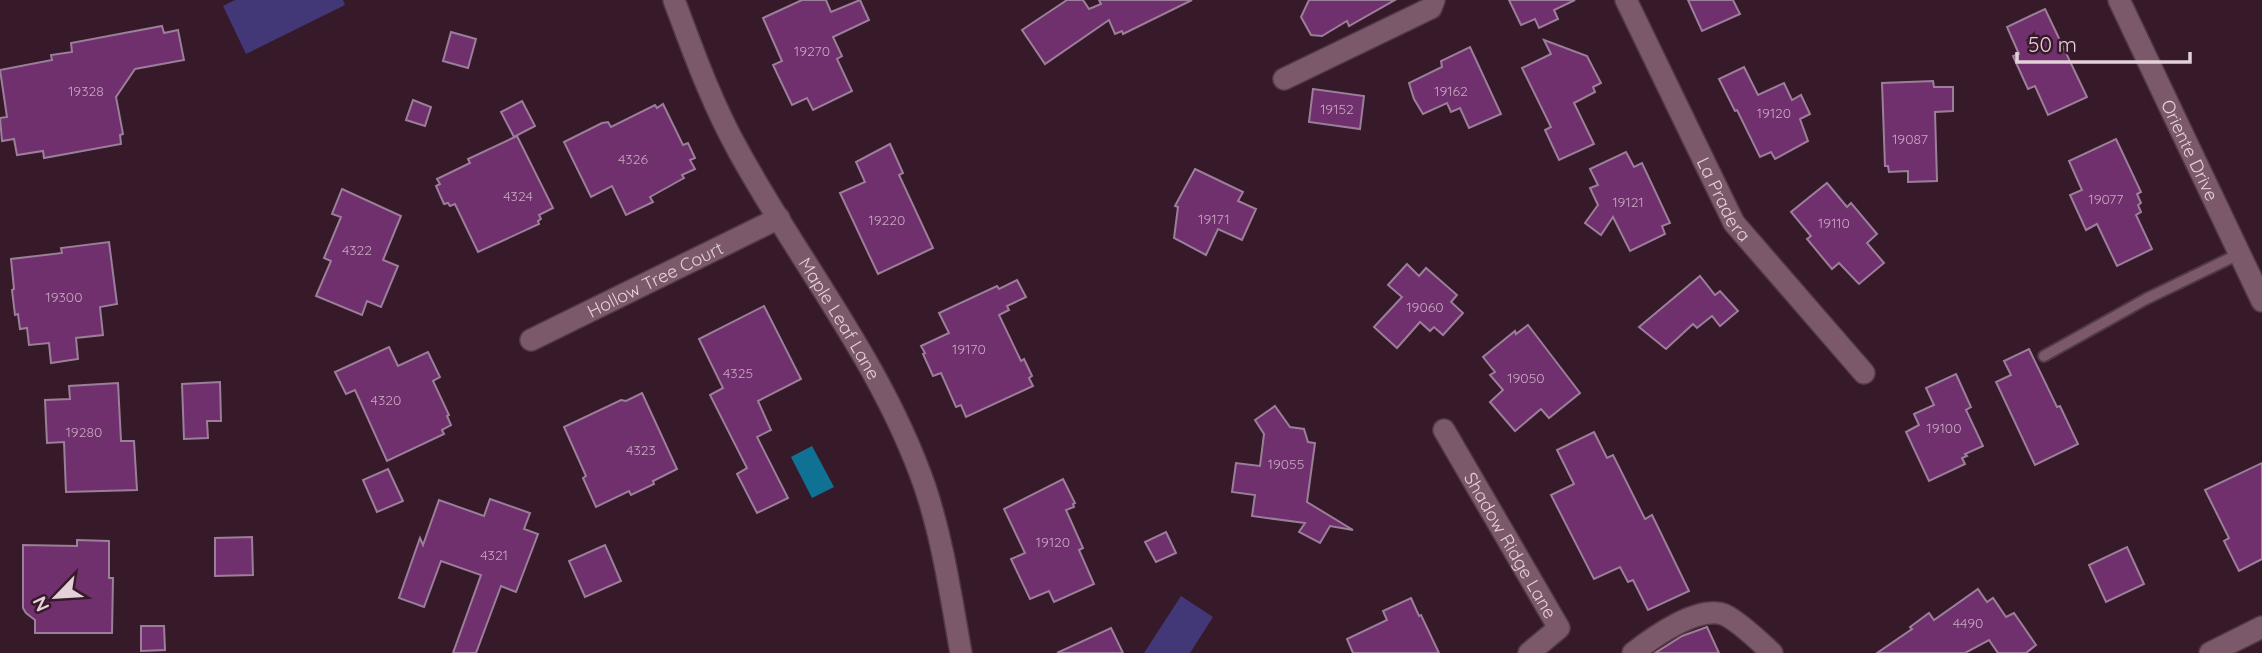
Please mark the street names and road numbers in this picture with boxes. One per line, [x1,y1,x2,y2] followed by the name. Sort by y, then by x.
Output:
[2156,95,2224,204] street label: Oriente Drive
[1692,153,1756,246] street label: La Pradera
[583,236,727,322] street label: Hollow Tree Court
[794,253,886,383] street label: Maple Leaf Lane
[1459,468,1562,622] street label: Shadow Ridge Lane

